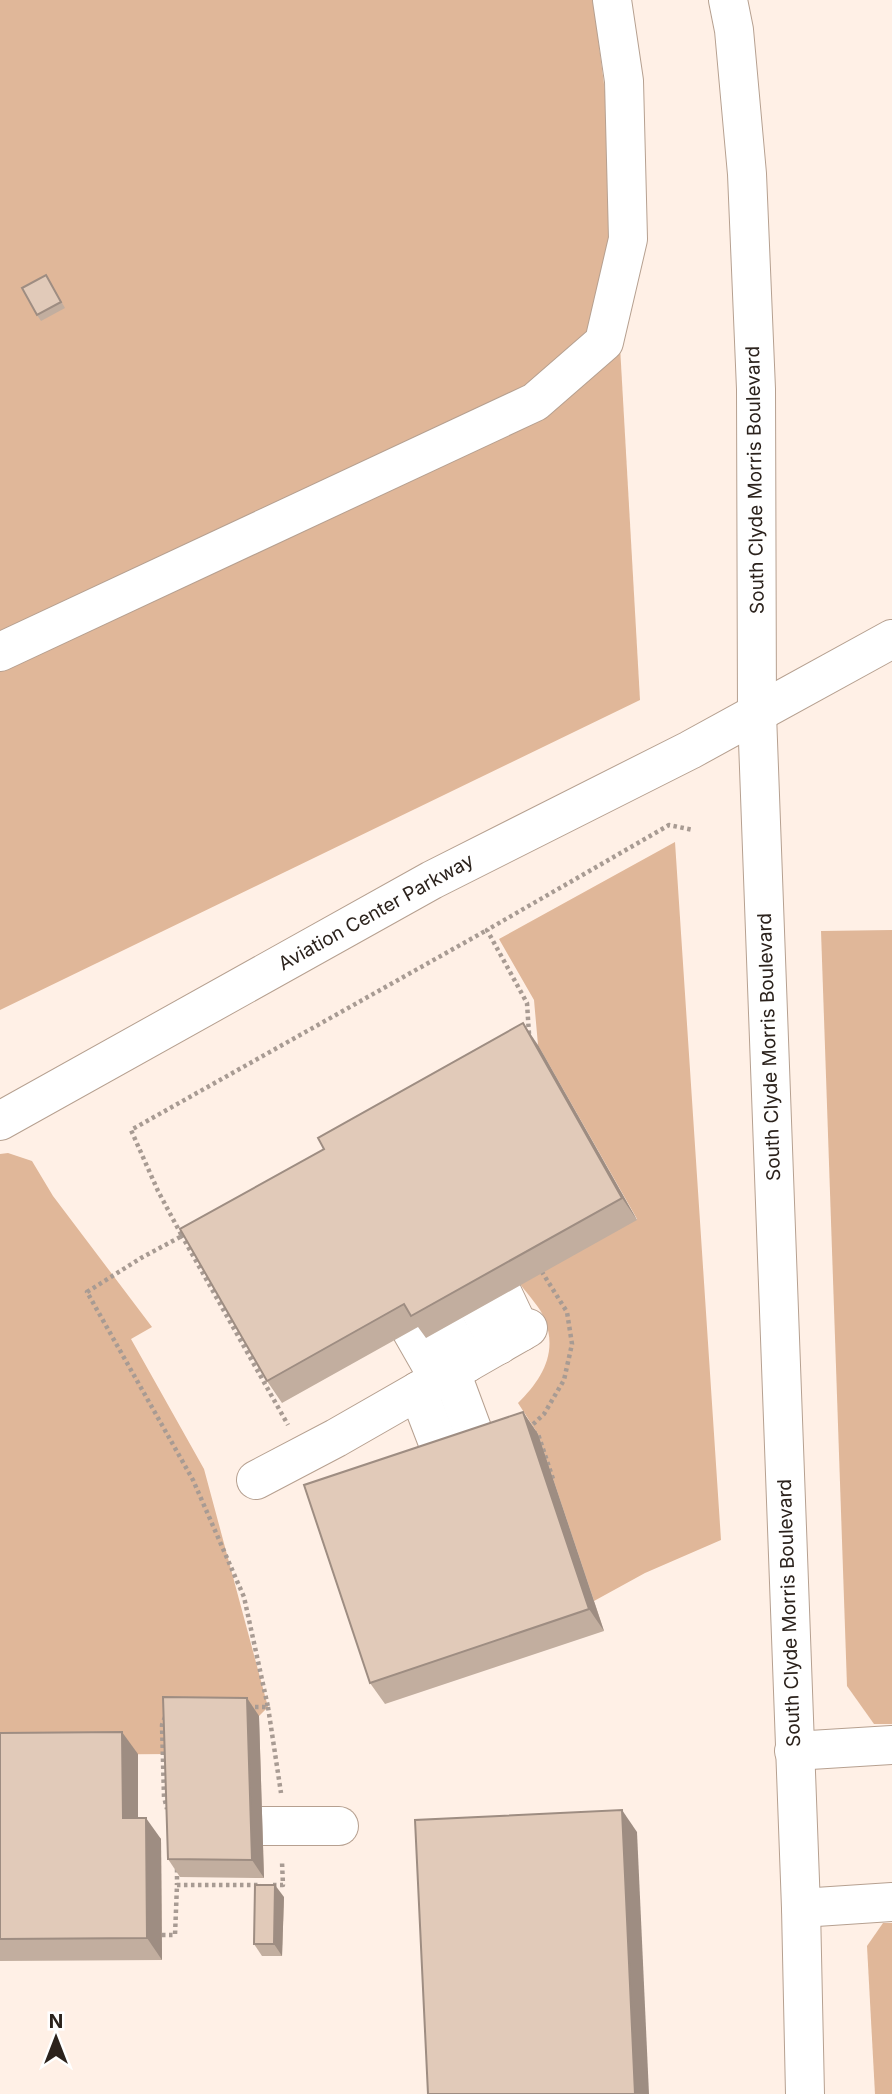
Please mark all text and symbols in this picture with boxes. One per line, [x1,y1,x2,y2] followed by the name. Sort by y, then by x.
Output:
[741,346,769,614] street label: South Clyde Morris Boulevard
[274,849,478,975] street label: Aviation Center Parkway
[753,913,785,1181] street label: South Clyde Morris Boulevard
[773,1479,805,1747] street label: South Clyde Morris Boulevard
[21,2003,91,2073] north arrow
[49,2010,63,2033] text: N

